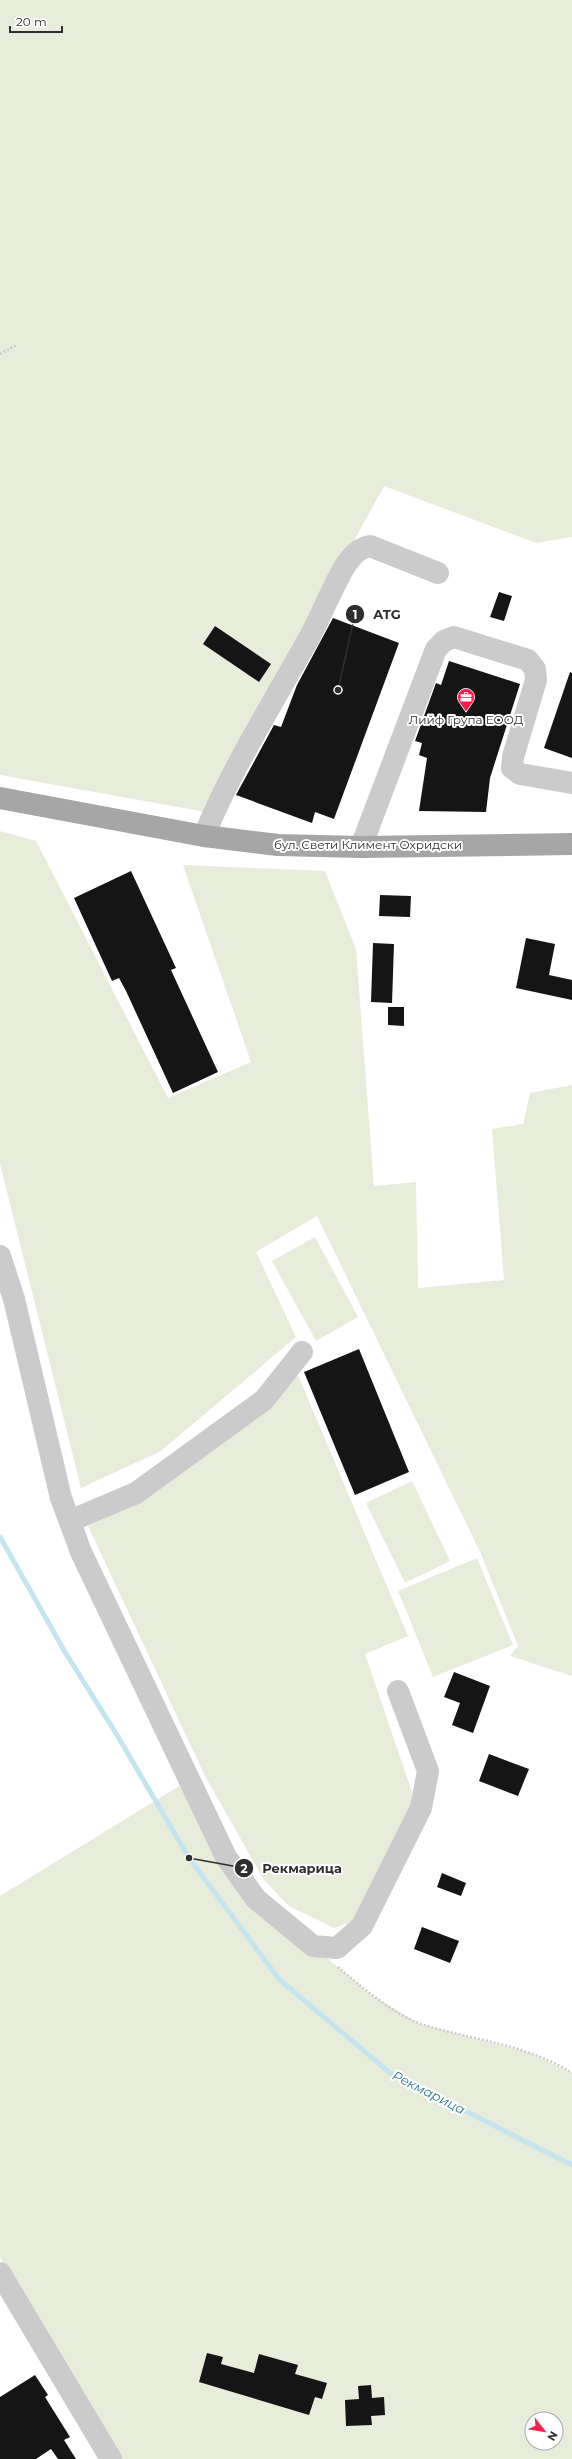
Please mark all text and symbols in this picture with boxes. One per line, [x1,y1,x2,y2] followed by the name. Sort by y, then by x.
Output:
[10,8,62,34] scale bar
[16,14,47,29] text: 20 m
[345,602,409,627] callout: ATG
[372,606,401,622] text: ATG
[353,607,357,622] text: 1
[456,687,476,712] office icon: Лийф Група ЕООД
[409,712,524,727] place label: Лийф Група ЕООД
[274,837,462,852] street label: бул. Свети Климент Охридски
[234,1856,350,1881] callout: Рекмарица
[262,1860,342,1876] text: Рекмарица
[240,1861,248,1876] text: 2
[390,2067,468,2117] water label: Рекмарица
[524,2411,564,2451] north arrow
[544,2429,561,2444] text: N

